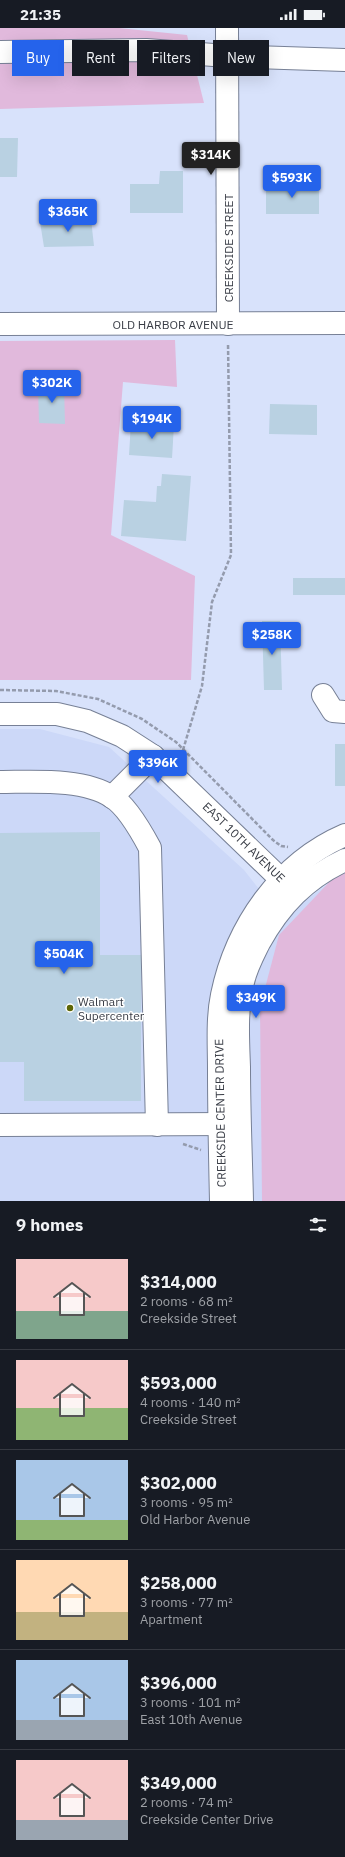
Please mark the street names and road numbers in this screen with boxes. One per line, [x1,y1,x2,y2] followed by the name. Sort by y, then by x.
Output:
[221,194,236,302] street label: CREEKSIDE STREET
[112,317,234,332] street label: OLD HARBOR AVENUE
[200,799,288,885] street label: EAST 10TH AVENUE
[211,1039,229,1187] street label: CREEKSIDE CENTER DRIVE

